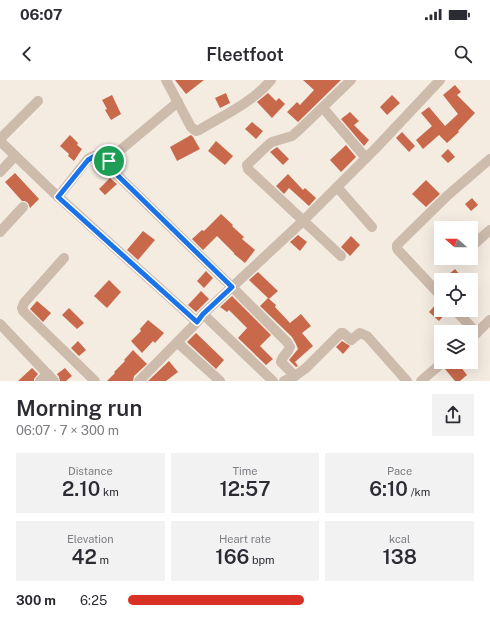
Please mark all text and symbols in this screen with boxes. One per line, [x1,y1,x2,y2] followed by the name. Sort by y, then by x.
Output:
[20,6,62,23] text: 06:07
[16,43,38,65] icon: back
[452,43,474,65] icon: search
[206,44,284,65] text: Fleetfoot
[92,144,126,178] pin
[98,150,120,172] icon: arrive
[434,221,478,265] north arrow
[434,221,478,369] map controls
[434,273,478,317] button: locate
[434,325,478,369] button: layers
[432,394,474,436] button: share
[16,395,142,421] text: Morning run
[16,423,119,438] text: 06:07 · 7 × 300 m
[68,465,113,477] text: Distance
[232,465,258,477] text: Time
[387,465,412,477] text: Pace
[62,477,100,501] text: 2.10
[219,477,271,501] text: 12:57
[369,477,408,501] text: 6:10
[100,486,119,498] text: km
[408,486,430,498] text: /km
[67,533,114,545] text: Elevation
[219,533,271,545] text: Heart rate
[389,533,410,545] text: kcal
[72,545,97,569] text: 42
[215,545,249,569] text: 166
[382,545,417,569] text: 138
[97,554,109,566] text: m
[249,554,275,566] text: bpm
[16,593,56,608] text: 300 m
[80,593,107,608] text: 6:25

